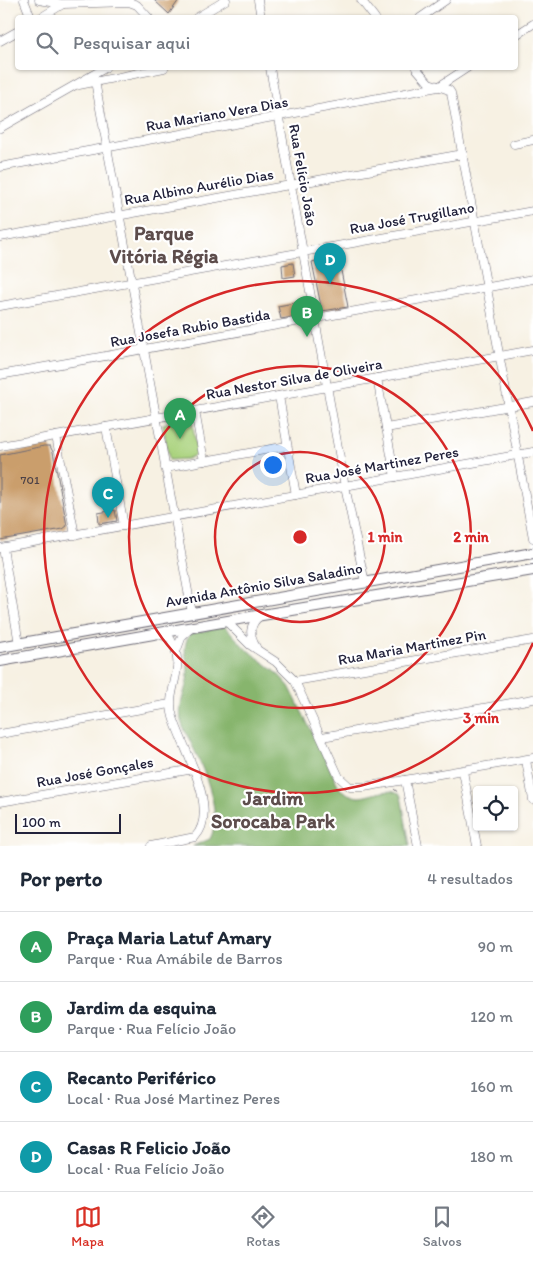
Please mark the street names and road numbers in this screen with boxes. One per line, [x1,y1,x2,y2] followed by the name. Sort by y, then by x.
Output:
[145,93,290,135] street label: Rua Mariano Vera Dias
[285,123,321,227] street label: Rua Felício João
[123,165,275,209] street label: Rua Albino Aurélio Dias
[348,198,476,238] street label: Rua José Trugillano
[109,305,272,351] street label: Rua Josefa Rubio Bastida
[205,355,384,403] street label: Rua Nestor Silva de Oliveira
[304,443,460,487] street label: Rua José Martinez Peres
[164,559,364,611] street label: Avenida Antônio Silva Saladino
[337,625,488,669] street label: Rua Maria Martinez Pin
[35,753,155,791] street label: Rua José Gonçales

